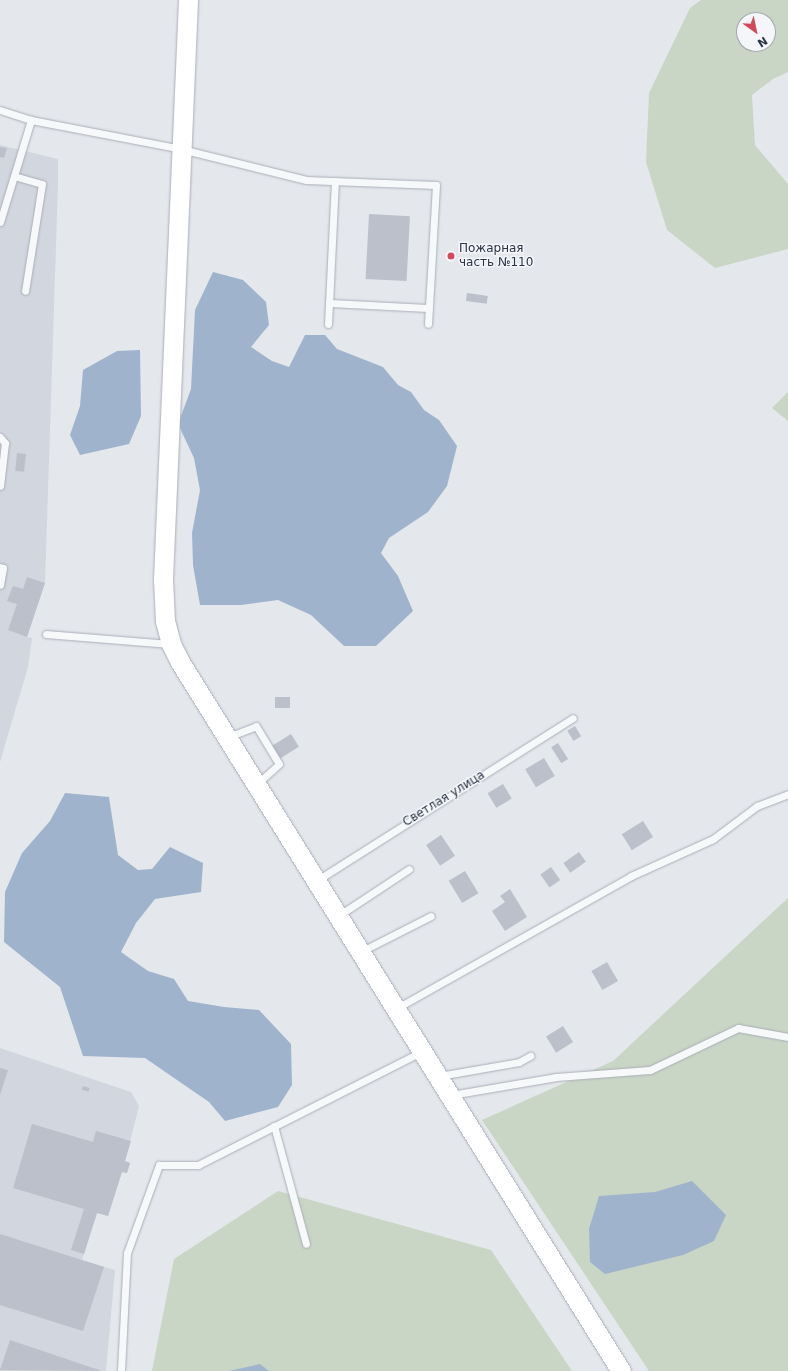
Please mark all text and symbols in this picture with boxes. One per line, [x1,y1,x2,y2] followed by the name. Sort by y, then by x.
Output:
[736,12,776,52] north arrow
[755,34,770,50] text: N
[459,242,533,270] place label: Пожарная часть №110
[446,251,456,261] marker: Пожарная часть №110
[400,768,488,830] street label: Светлая улица

